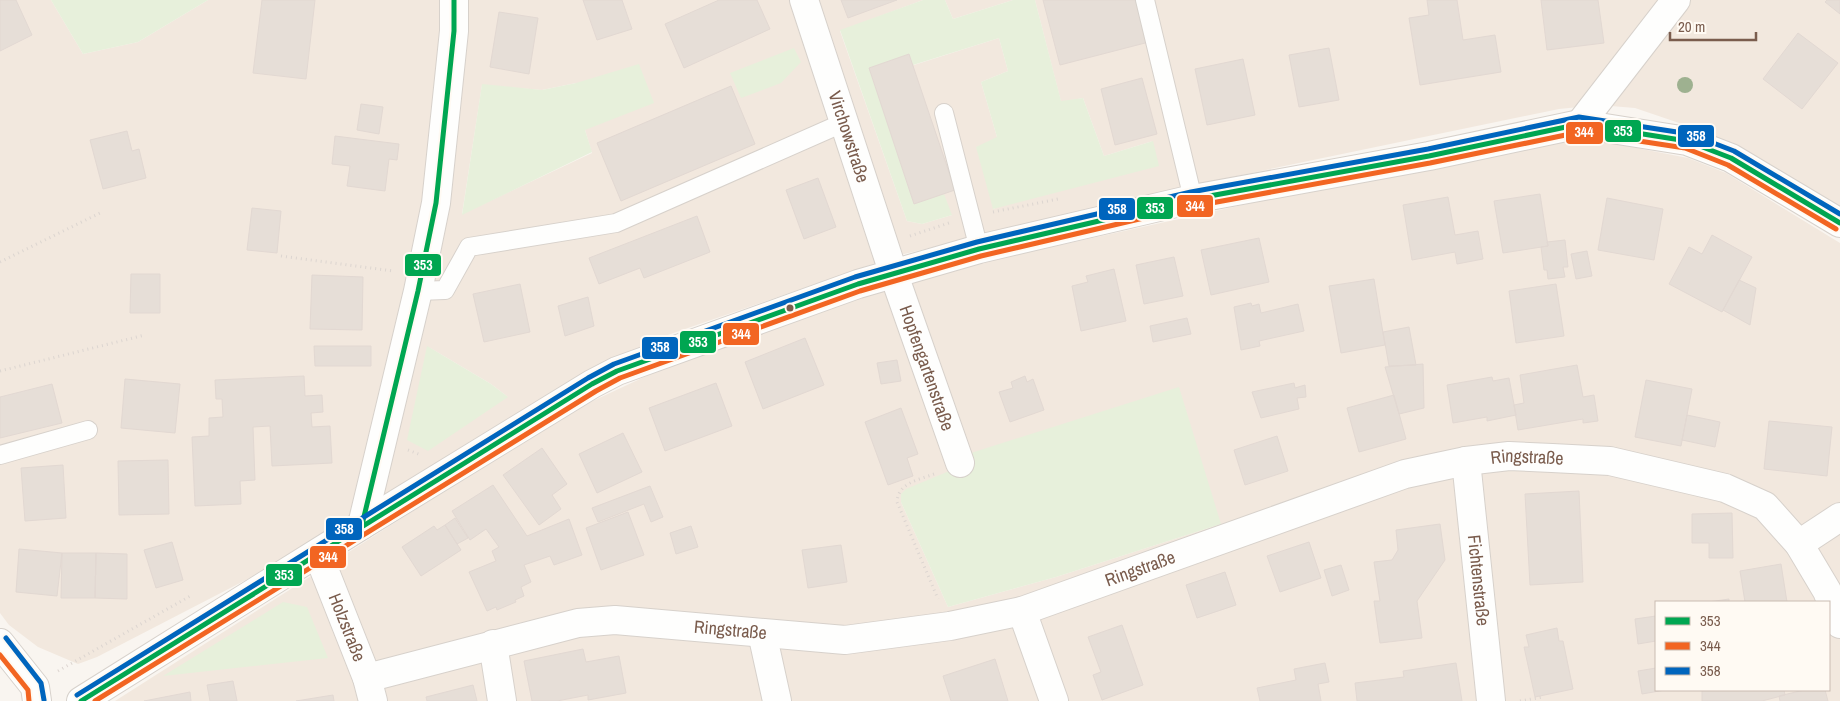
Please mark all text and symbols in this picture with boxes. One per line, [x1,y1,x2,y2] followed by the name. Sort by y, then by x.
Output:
[1670,10,1756,42] scale bar
[1678,16,1705,37] text: 20 m
[823,88,876,186] street label: Virchowstraße
[1604,119,1642,143] line badge: 353
[1565,121,1604,145] line badge: 344
[1613,122,1633,140] text: 353
[1574,123,1594,141] text: 344
[1677,124,1715,148] line badge: 358
[1686,127,1706,145] text: 358
[1176,194,1214,218] line badge: 344
[1136,196,1174,220] line badge: 353
[1098,197,1136,221] line badge: 358
[1185,197,1205,215] text: 344
[1145,199,1165,217] text: 353
[1107,200,1127,218] text: 358
[404,253,442,277] line badge: 353
[413,256,433,274] text: 353
[894,302,961,434] street label: Hopfengartenstraße
[785,303,795,313] unlabelled marker
[722,322,760,346] line badge: 344
[731,325,751,343] text: 344
[679,330,717,354] line badge: 353
[688,333,708,351] text: 353
[641,336,679,360] line badge: 358
[650,338,670,356] text: 358
[1489,443,1564,471] street label: Ringstraße
[325,517,363,541] line badge: 358
[334,520,354,538] text: 358
[1462,534,1496,627] street label: Fichtenstraße
[1101,544,1179,592] street label: Ringstraße
[309,545,347,569] line badge: 344
[318,548,338,566] text: 344
[265,563,303,587] line badge: 353
[274,566,294,584] text: 353
[323,589,372,665] street label: Holzstraße
[1655,601,1830,691] legend
[1700,610,1721,631] text: 353
[693,614,768,645] street label: Ringstraße
[1700,635,1721,656] text: 344
[1700,660,1721,681] text: 358

